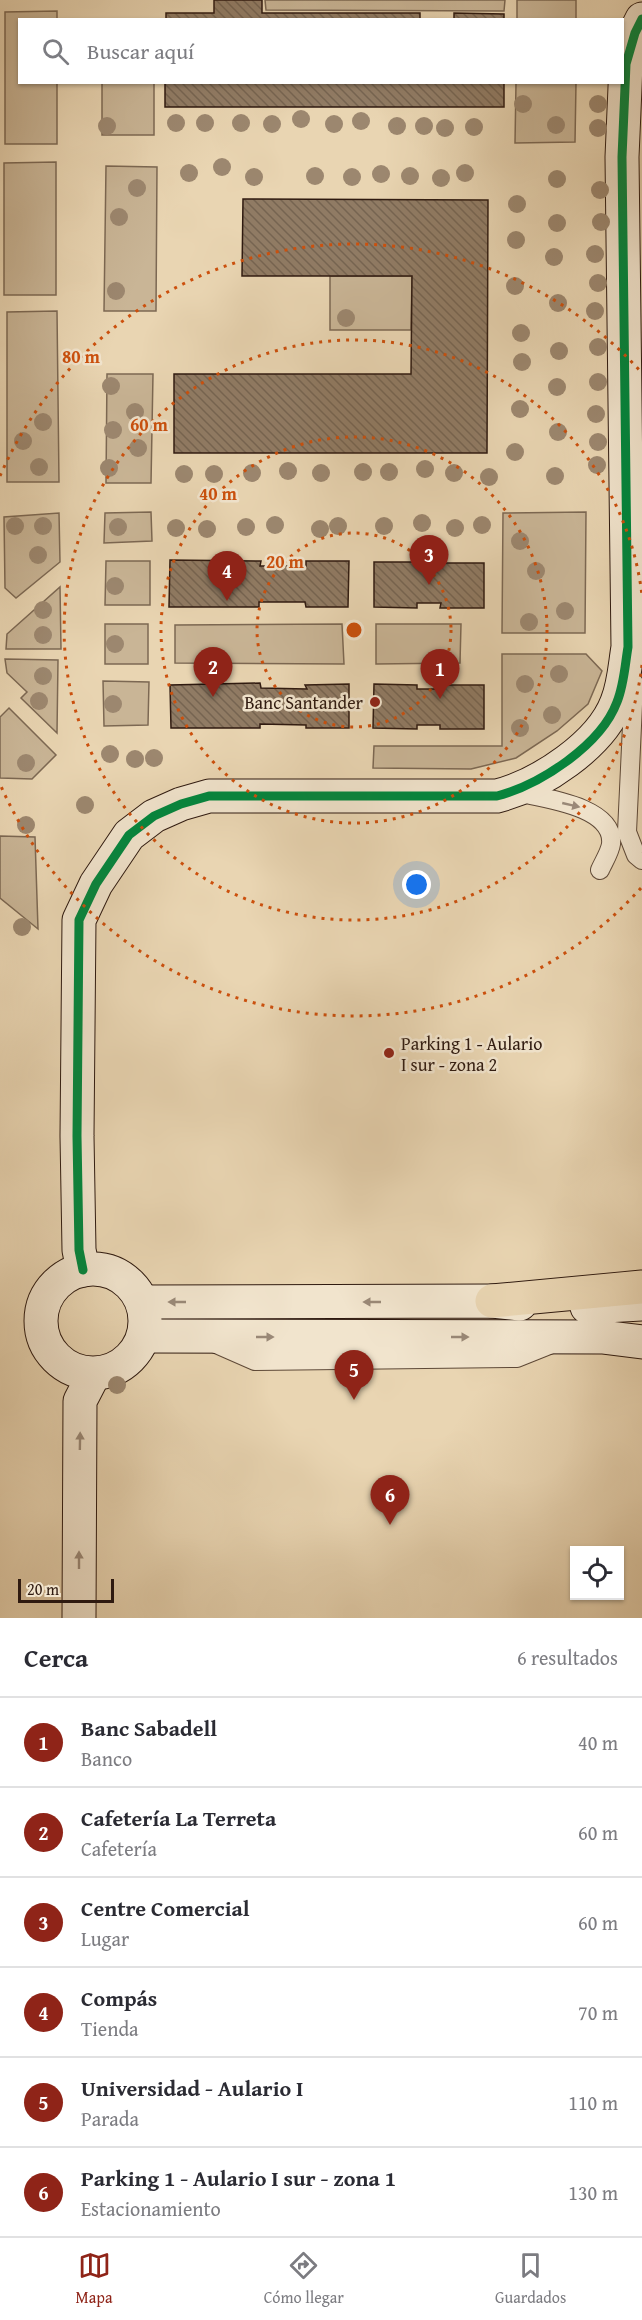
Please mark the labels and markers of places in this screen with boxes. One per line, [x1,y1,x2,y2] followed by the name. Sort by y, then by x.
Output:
[410,536,448,585] pin: 3
[208,552,246,601] pin: 4
[344,620,364,640] centre of rings
[194,648,232,697] pin: 2
[420,650,460,699] pin: 1
[244,689,364,716] place label: Banc Santander
[368,695,382,709] marker: Banc Santander
[401,1030,542,1078] place label: Parking 1 - Aulario I sur - zona 2
[382,1046,396,1060] marker: Parking 1 - Aulario I sur - zona 2
[334,1350,374,1400] pin: 5
[370,1476,410,1525] pin: 6

